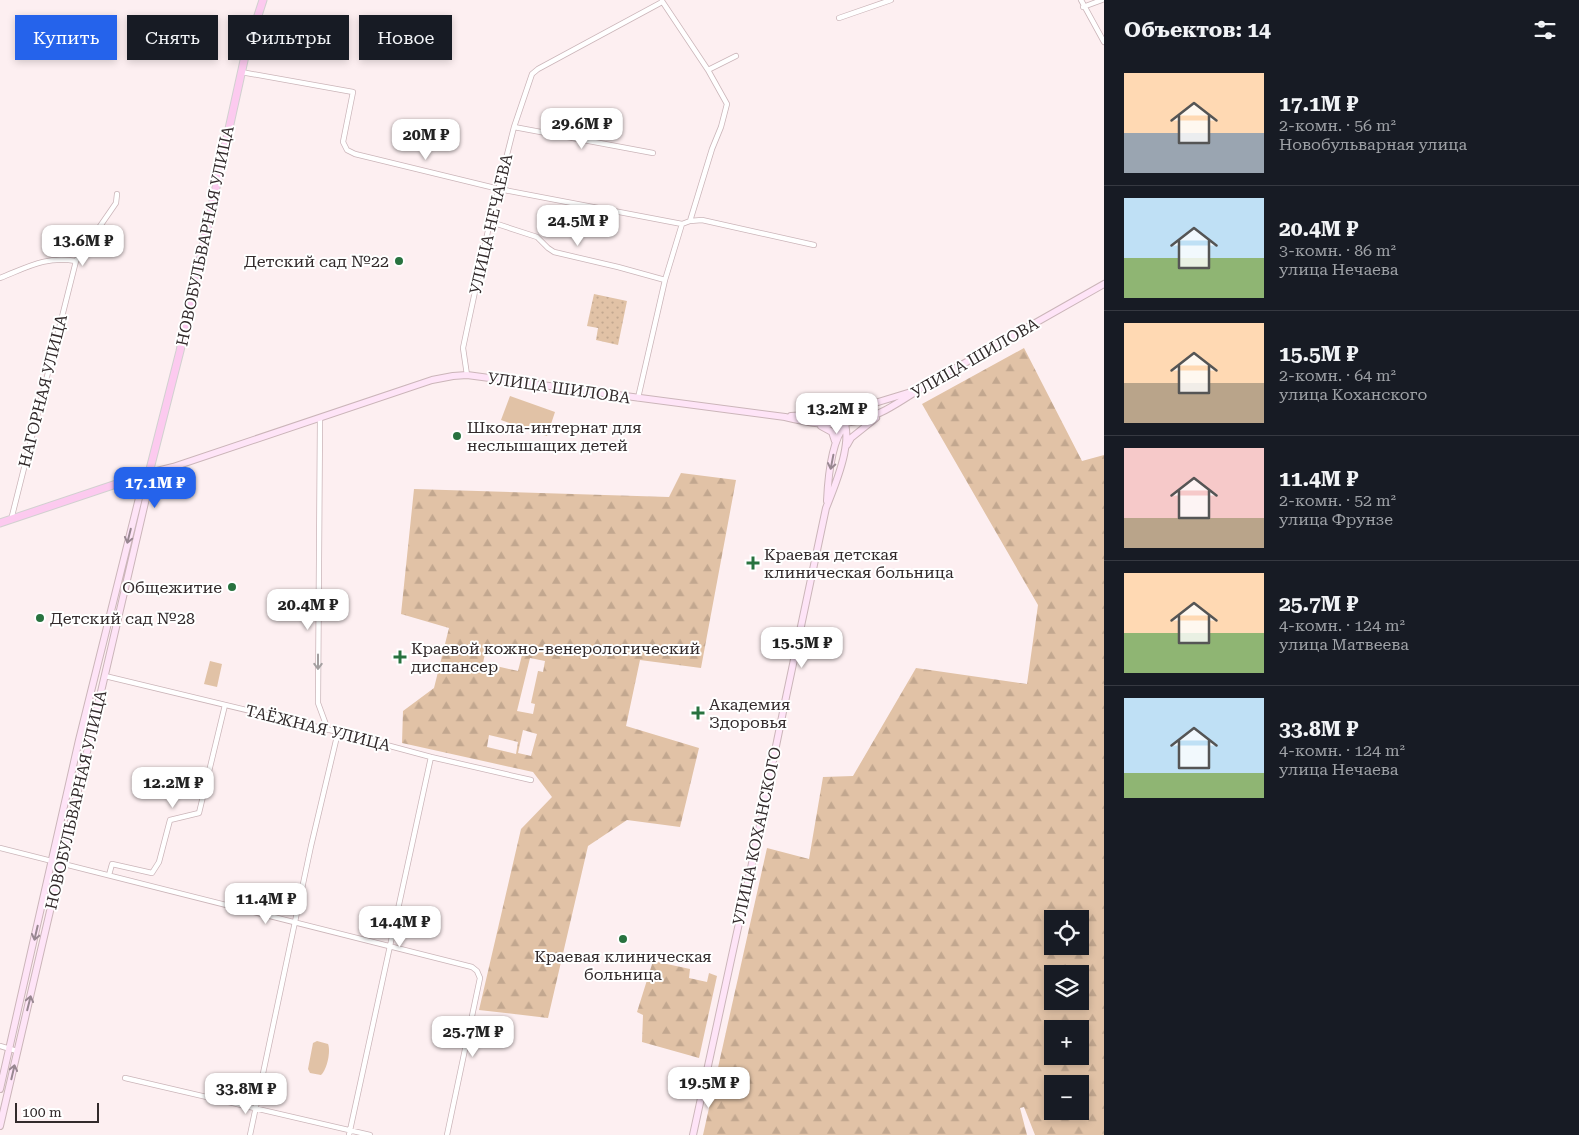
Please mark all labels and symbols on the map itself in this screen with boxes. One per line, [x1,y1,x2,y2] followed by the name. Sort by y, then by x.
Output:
[536,108,628,150] pin: 29.6M ₽
[391,119,461,161] pin: 20M ₽
[172,123,238,348] street label: НОВОБУЛЬВАРНАЯ УЛИЦА
[466,151,517,296] street label: УЛИЦА НЕЧАЕВА
[532,204,624,247] pin: 24.5M ₽
[37,224,129,267] pin: 13.6M ₽
[244,252,389,271] place label: Детский сад №22
[393,255,405,267] marker: Детский сад №22
[15,312,71,469] street label: НАГОРНАЯ УЛИЦА
[908,313,1043,402] street label: УЛИЦА ШИЛОВА
[486,369,632,408] street label: УЛИЦА ШИЛОВА
[791,392,883,435] pin: 13.2M ₽
[467,418,642,455] place label: Школа-интернат для неслышащих детей
[451,430,463,442] marker: Школа-интернат для неслышащих детей
[827,453,836,469] one-way arrow
[109,466,201,509] pin: 17.1M ₽
[124,528,134,544] one-way arrow
[764,545,954,582] place label: Краевая детская клиническая больница
[746,556,760,570] marker: Краевая детская клиническая больница
[122,578,222,597] place label: Общежитие
[226,581,238,593] marker: Общежитие
[262,588,354,631] pin: 20.4M ₽
[50,609,195,628] place label: Детский сад №28
[34,612,46,624] marker: Детский сад №28
[756,626,848,669] pin: 15.5M ₽
[411,639,701,676] place label: Краевой кожно-венерологический диспансер
[393,650,407,664] marker: Краевой кожно-венерологический диспансер
[313,654,323,670] one-way arrow
[41,688,111,912] street label: НОВОБУЛЬВАРНАЯ УЛИЦА
[709,695,790,732] place label: Академия Здоровья
[244,701,393,755] street label: ТАЁЖНАЯ УЛИЦА
[691,706,705,720] marker: Академия Здоровья
[729,745,785,927] street label: УЛИЦА КОХАНСКОГО
[127,766,219,809] pin: 12.2M ₽
[220,882,312,925] pin: 11.4M ₽
[354,906,446,948] pin: 14.4M ₽
[31,924,40,940] one-way arrow
[617,933,629,945] marker: Краевая клиническая больница
[534,947,712,984] place label: Краевая клиническая больница
[25,996,34,1012] one-way arrow
[427,1016,519,1058] pin: 25.7M ₽
[9,1064,18,1080] one-way arrow
[663,1066,755,1109] pin: 19.5M ₽
[200,1072,292,1115] pin: 33.8M ₽
[15,1100,99,1123] scale bar

